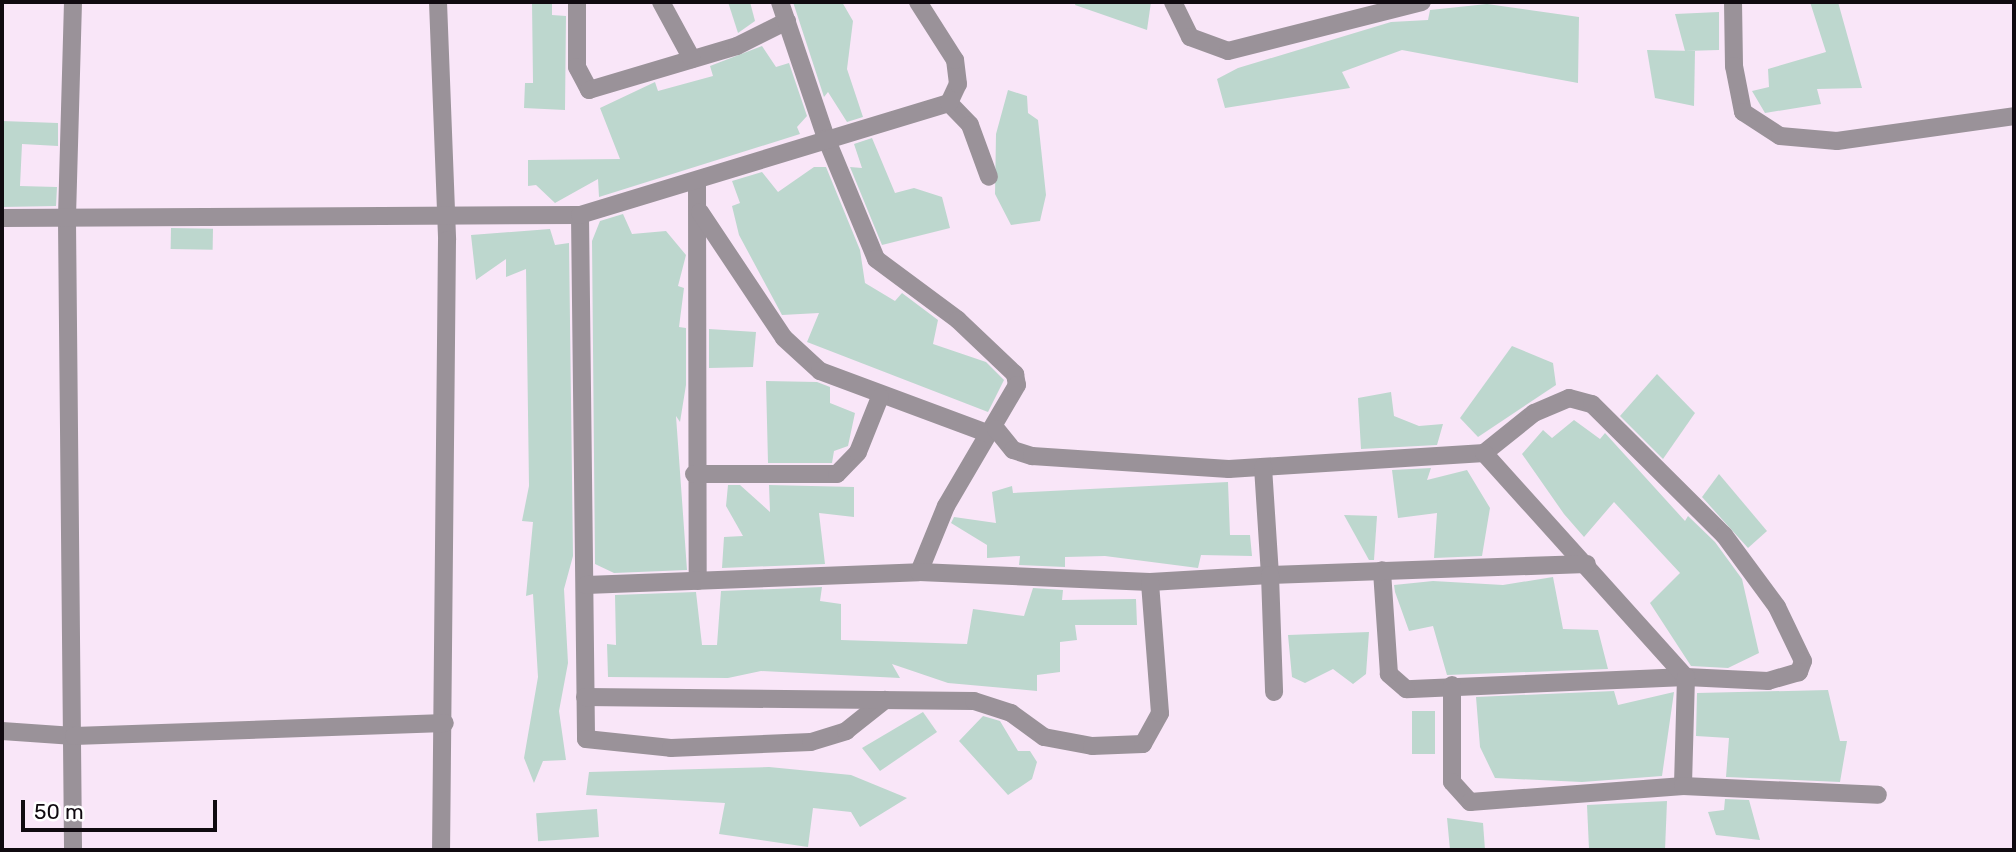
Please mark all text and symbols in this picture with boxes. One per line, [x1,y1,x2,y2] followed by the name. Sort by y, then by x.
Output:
[24,786,220,830] scale bar
[34,799,84,824] text: 50 m

